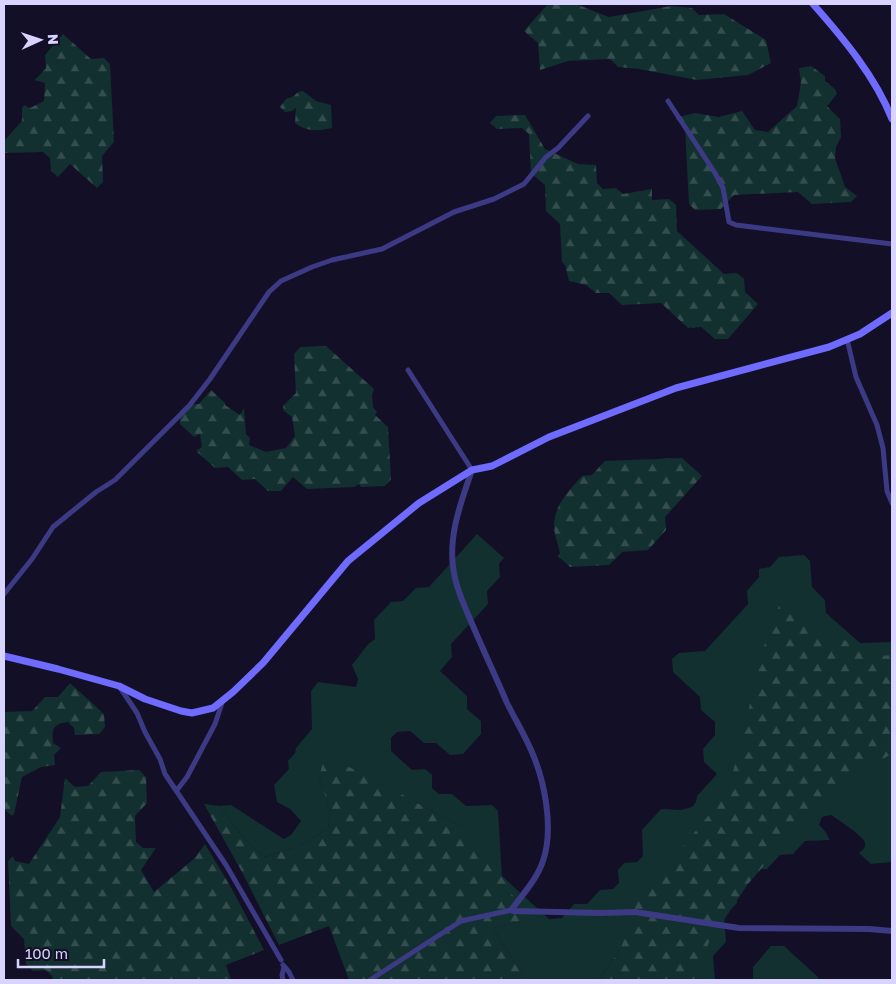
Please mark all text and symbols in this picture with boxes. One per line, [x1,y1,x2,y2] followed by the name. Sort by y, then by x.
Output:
[15,15,65,65] north arrow
[45,34,62,45] text: N
[18,936,104,968] scale bar
[25,944,68,962] text: 100 m

